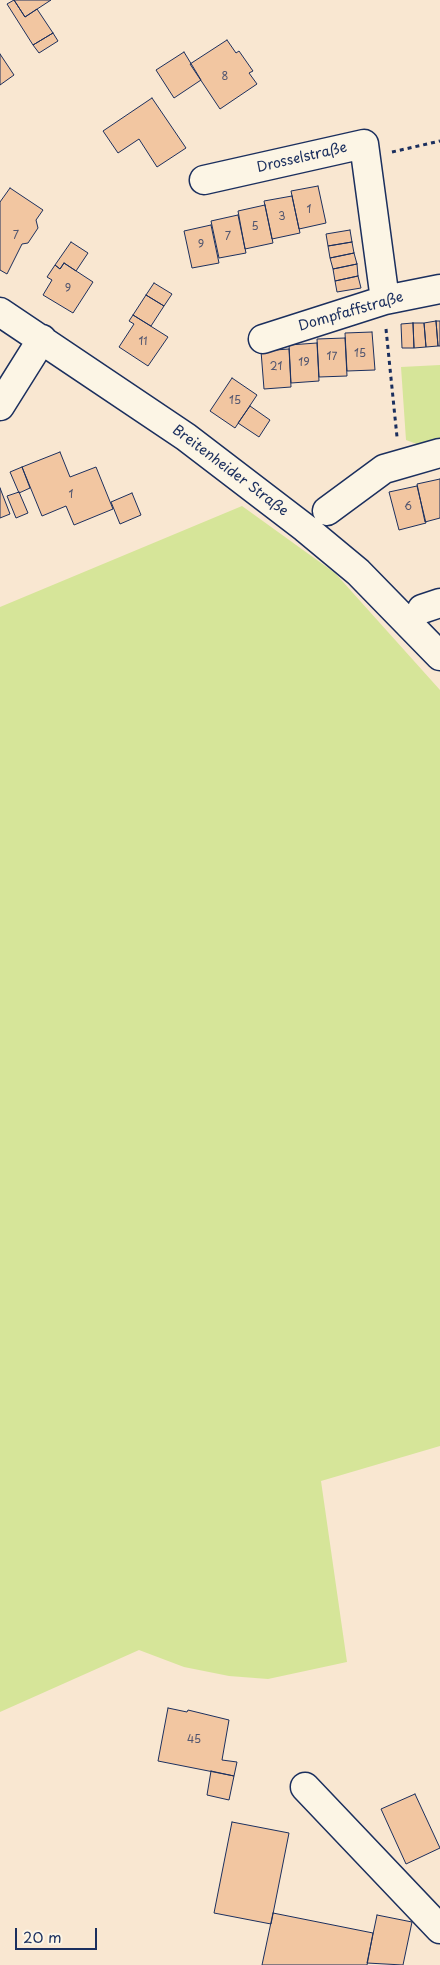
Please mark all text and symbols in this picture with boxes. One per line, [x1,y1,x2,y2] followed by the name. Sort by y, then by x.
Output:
[222,70,228,84] house number: 8
[255,139,349,177] street label: Drosselstraße
[307,203,311,217] house number: 1
[278,210,286,224] house number: 3
[251,220,259,234] house number: 5
[13,229,19,243] house number: 7
[225,230,231,244] house number: 7
[198,238,204,252] house number: 9
[65,282,71,296] house number: 9
[297,289,405,335] street label: Dompfaffstraße
[138,335,148,349] house number: 11
[354,347,366,361] house number: 15
[327,350,337,364] house number: 17
[298,356,310,370] house number: 19
[270,360,282,374] house number: 21
[229,394,241,408] house number: 15
[169,422,291,520] street label: Breitenheider Straße
[69,488,73,502] house number: 1
[404,500,412,514] house number: 6
[187,1733,201,1747] house number: 45
[18,1918,100,1950] scale bar
[23,1925,62,1948] text: 20 m

